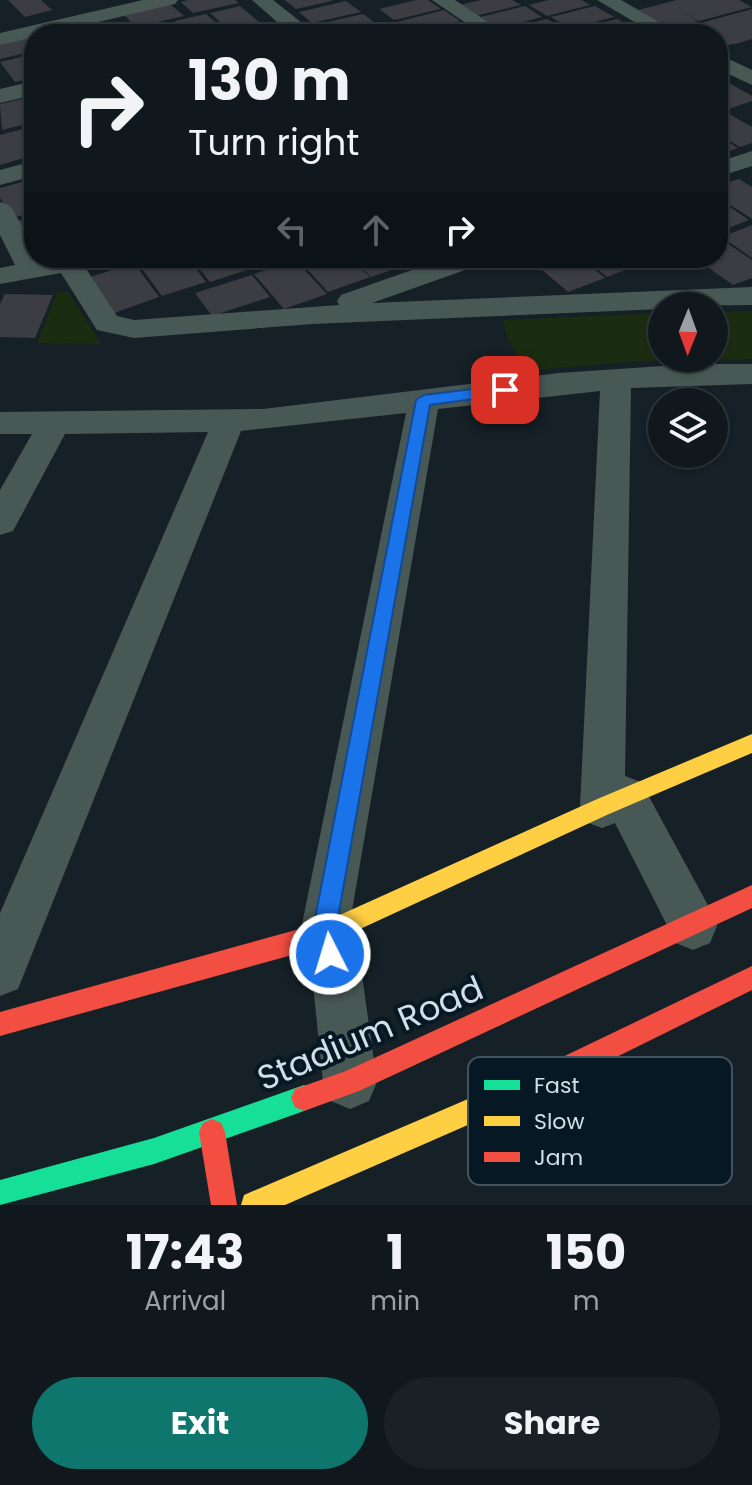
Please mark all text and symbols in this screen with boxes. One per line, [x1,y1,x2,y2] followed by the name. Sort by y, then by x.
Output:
[188,41,351,120] text: 130 m
[56,56,160,160] icon: right
[188,117,359,168] text: Turn right
[270,208,314,252] icon: left
[354,208,398,252] icon: ahead
[438,208,482,252] icon: right
[648,292,728,372] north arrow
[648,292,728,468] map controls
[471,356,539,424] pin
[483,368,527,412] icon: arrive
[648,388,728,468] button: layers
[288,912,372,996] position arrow
[250,964,490,1102] street label: Stadium Road
[468,1057,732,1185] legend
[534,1070,579,1101] text: Fast
[534,1106,584,1137] text: Slow
[534,1142,583,1173] text: Jam
[126,1219,245,1286] text: 17:43
[386,1219,404,1286] text: 1
[546,1219,626,1286] text: 150
[144,1283,226,1319] text: Arrival
[370,1283,420,1319] text: min
[573,1283,599,1319] text: m
[32,1377,368,1469] button: Exit
[384,1377,720,1469] button: Share

